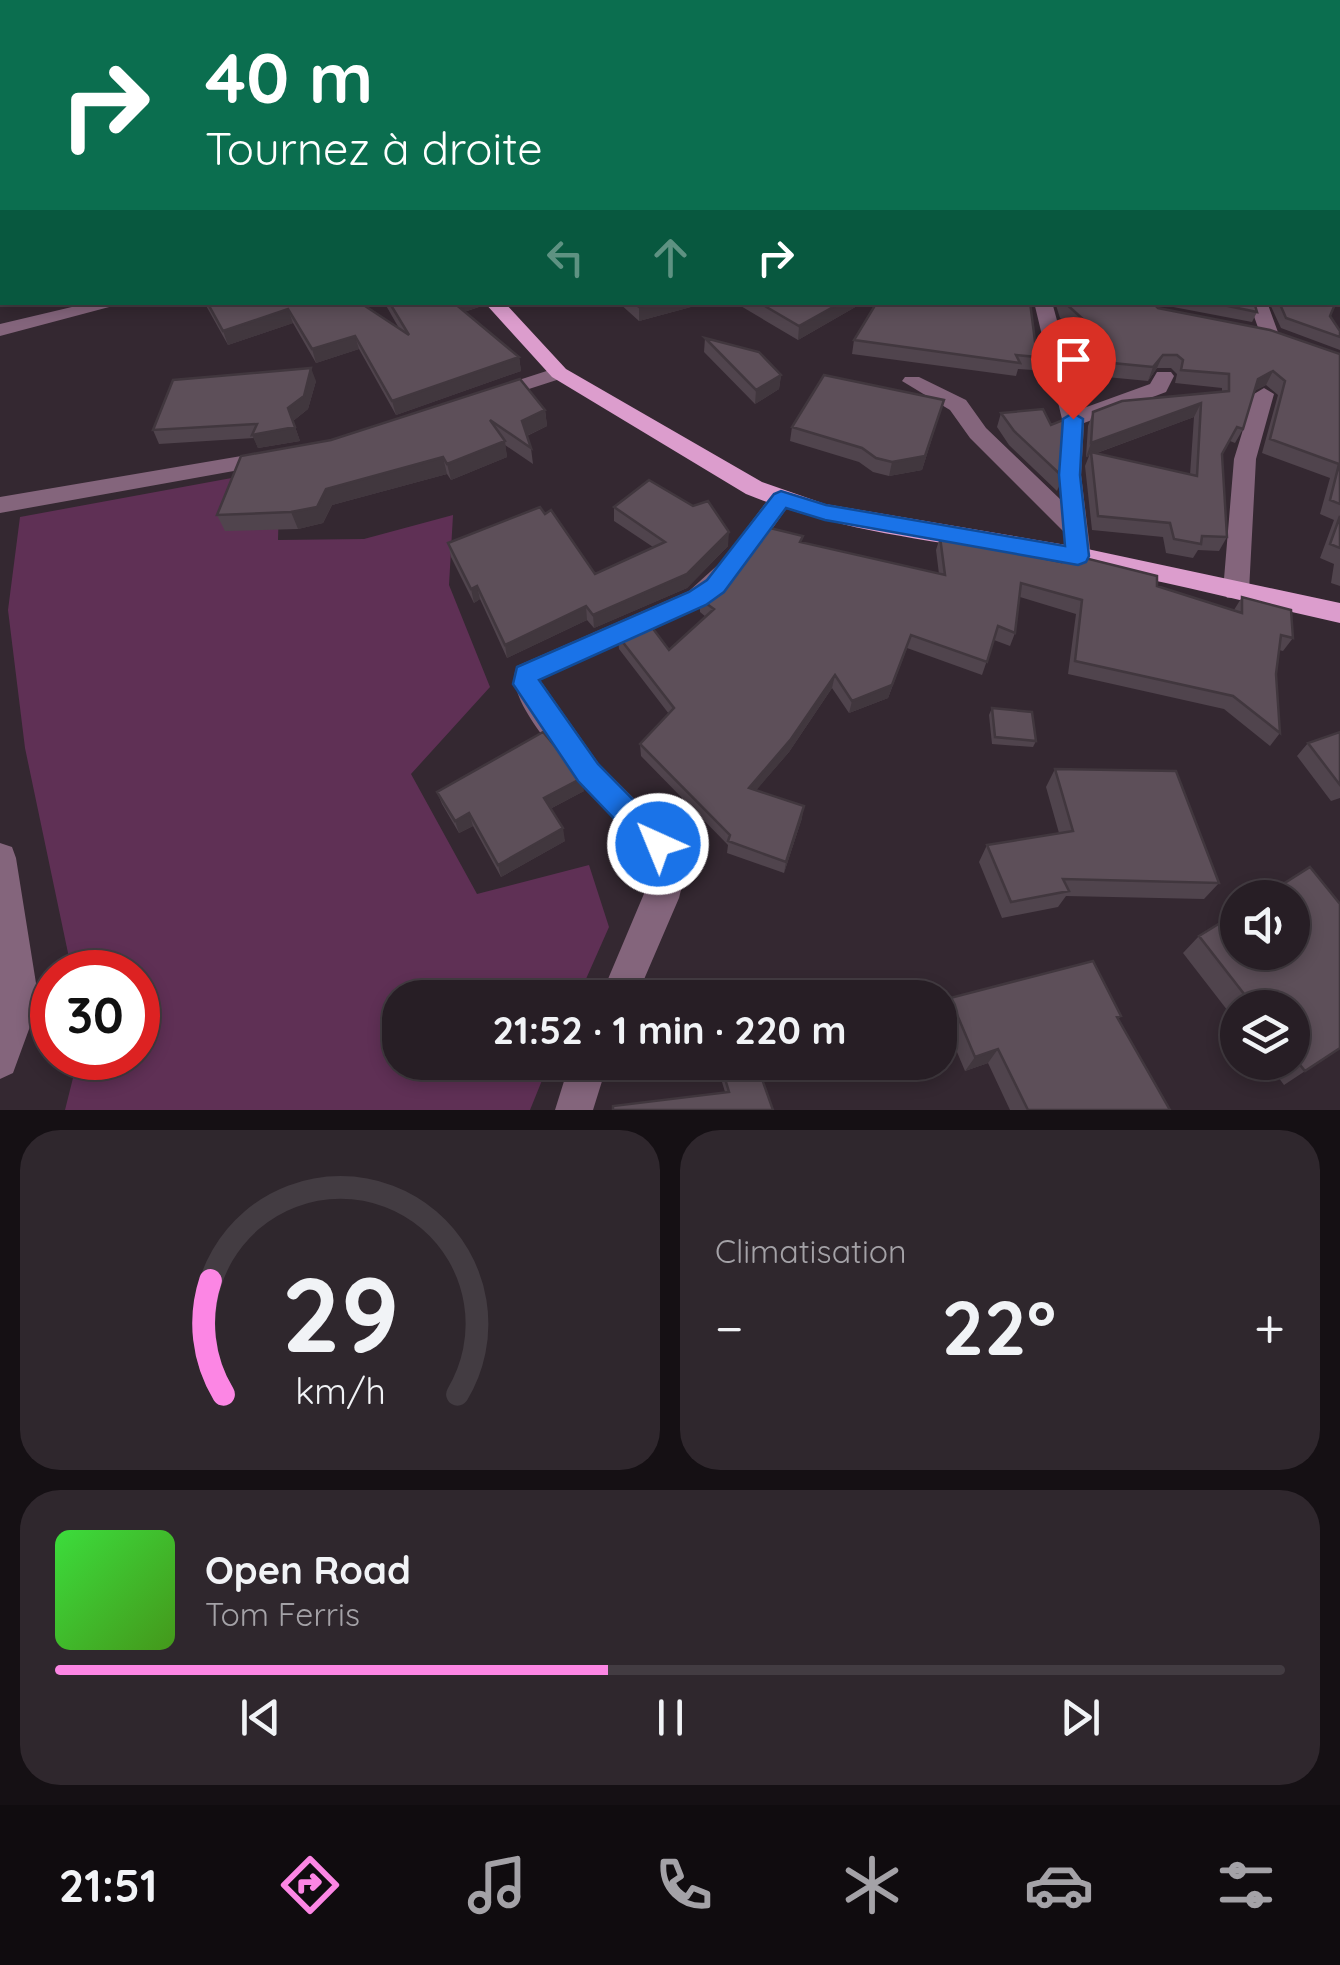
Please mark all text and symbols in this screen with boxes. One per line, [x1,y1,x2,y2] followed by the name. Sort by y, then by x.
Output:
[205,33,373,121] text: 40 m
[40,40,170,170] icon: right
[205,120,543,176] text: Tournez à droite
[538,230,593,285] icon: left
[643,230,698,285] icon: ahead
[748,230,803,285] icon: right
[1031,317,1116,420] pin
[1046,332,1101,387] icon: arrive
[606,792,710,896] position arrow
[1220,880,1310,1080] map controls
[1220,880,1310,970] button: sound
[30,950,160,1080] speed limit sign: 30
[1220,990,1310,1080] button: layers
[492,1006,847,1054] text: 21:52 · 1 min · 220 m
[715,1231,907,1271] text: Climatisation
[281,1248,399,1378] text: 29
[941,1280,1056,1374] text: 22°
[715,1293,744,1362] text: −
[1254,1293,1285,1362] text: +
[295,1368,385,1413] text: km/h
[205,1546,411,1594] text: Open Road
[205,1594,360,1634] text: Tom Ferris
[233,1690,288,1745] icon: previous
[643,1690,698,1745] icon: pause
[1053,1690,1108,1745] icon: next
[275,1850,345,1920] icon: directions
[462,1850,532,1920] icon: music
[649,1850,719,1920] icon: phone
[837,1850,907,1920] icon: climate
[1024,1850,1094,1920] icon: car
[1211,1850,1281,1920] icon: filters
[59,1857,157,1913] text: 21:51

